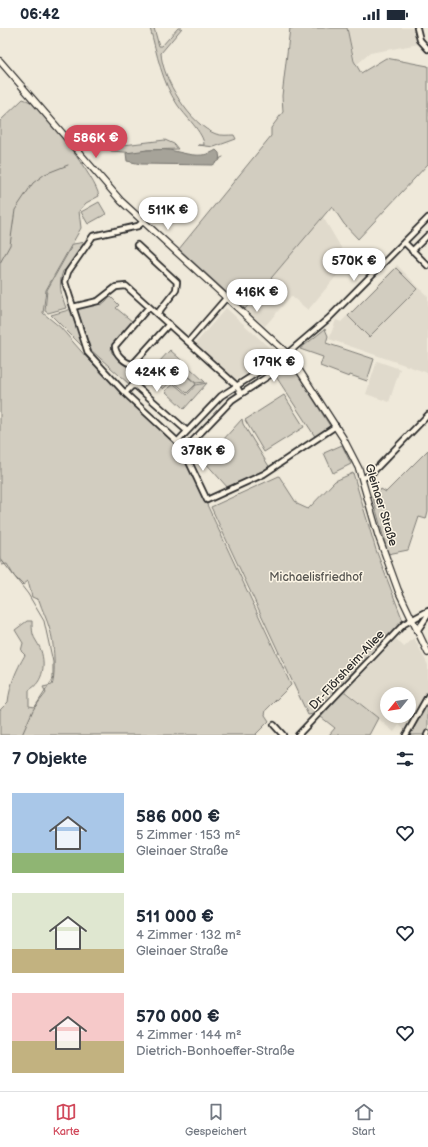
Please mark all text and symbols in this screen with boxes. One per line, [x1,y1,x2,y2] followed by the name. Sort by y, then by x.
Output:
[20,5,60,24] text: 06:42
[63,125,129,159] pin: 586K €
[73,130,119,146] text: 586K €
[135,197,201,231] pin: 511K €
[148,202,188,218] text: 511K €
[321,248,387,282] pin: 570K €
[332,253,376,269] text: 570K €
[224,279,290,313] pin: 416K €
[236,284,278,300] text: 416K €
[241,349,307,383] pin: 179K €
[253,354,295,370] text: 179K €
[124,359,190,393] pin: 424K €
[135,364,179,380] text: 424K €
[170,438,236,472] pin: 378K €
[181,443,225,459] text: 378K €
[361,462,401,548] street label: Gleinaer Straße
[269,570,363,585] park label: Michaelisfriedhof
[306,627,388,713] street label: Dr.-Flörsheim-Allee
[380,687,416,723] north arrow
[380,687,416,723] map controls
[394,748,416,770] icon: filters
[12,749,87,769] text: 7 Objekte
[136,807,220,827] text: 586 000 €
[44,809,92,857] icon: home
[394,822,416,844] icon: heart
[136,827,241,843] text: 5 Zimmer · 153 m²
[136,843,228,859] text: Gleinaer Straße
[136,907,214,927] text: 511 000 €
[44,909,92,957] icon: home
[394,922,416,944] icon: heart
[136,927,241,943] text: 4 Zimmer · 132 m²
[136,943,228,959] text: Gleinaer Straße
[136,1007,220,1027] text: 570 000 €
[44,1009,92,1057] icon: home
[394,1022,416,1044] icon: heart
[136,1027,242,1043] text: 4 Zimmer · 144 m²
[136,1043,295,1059] text: Dietrich-Bonhoeffer-Straße
[53,1101,80,1138] tab: Karte
[185,1101,247,1138] tab: Gespeichert
[352,1101,375,1138] tab: Start

